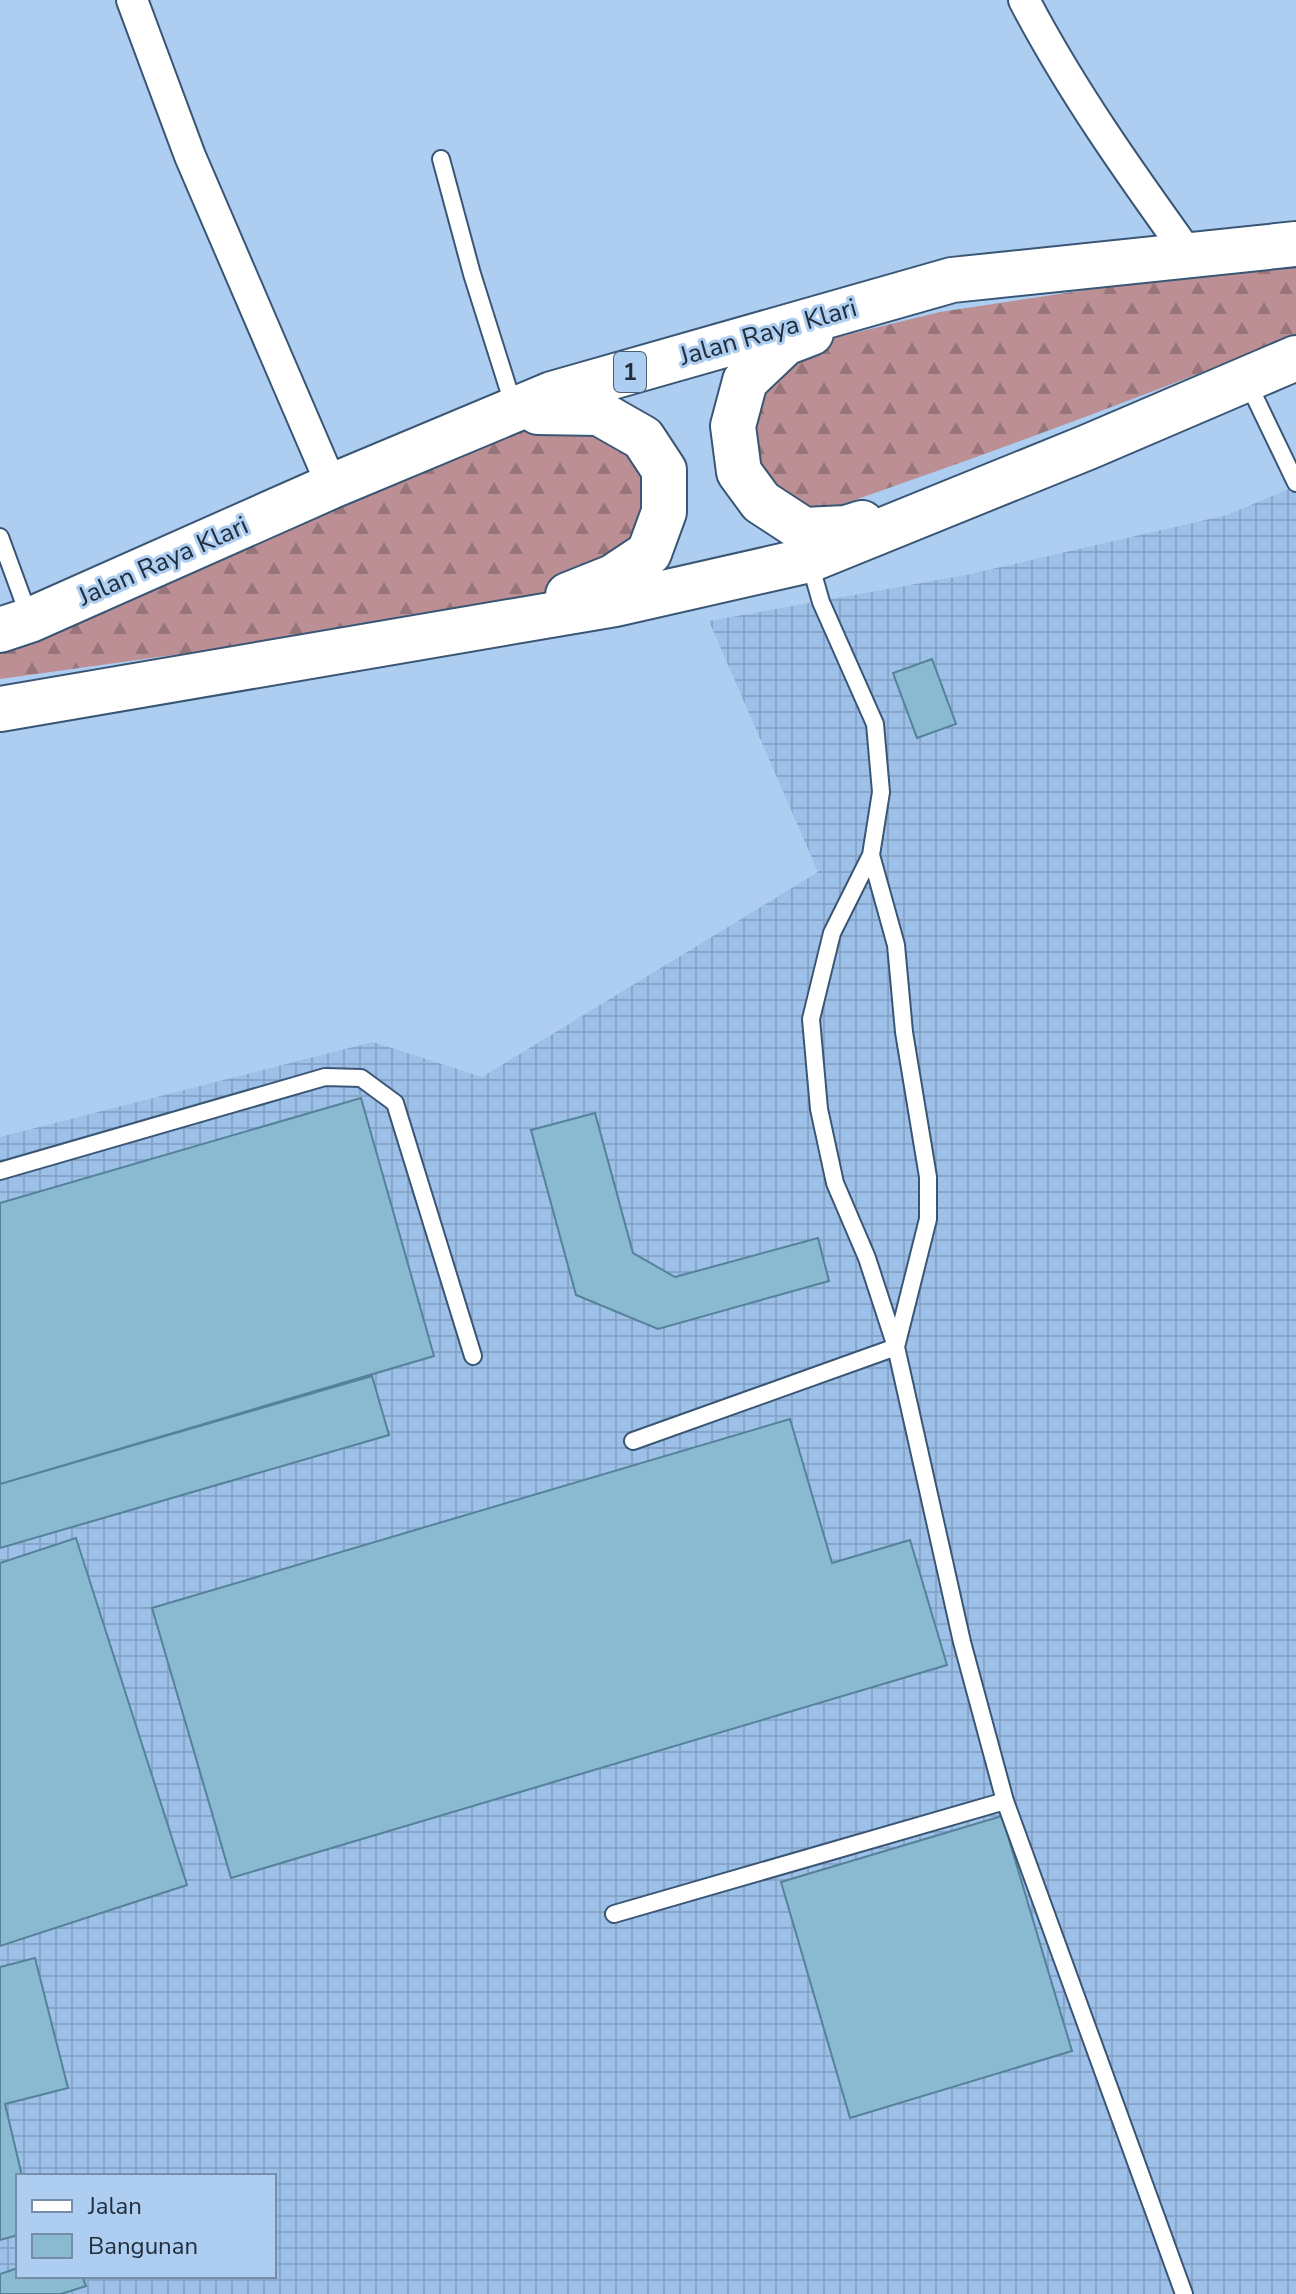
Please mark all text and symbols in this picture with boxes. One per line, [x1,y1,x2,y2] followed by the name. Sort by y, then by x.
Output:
[674,290,861,374] street label: Jalan Raya Klari
[614,352,646,392] road number: 1
[71,508,254,615] street label: Jalan Raya Klari
[16,2174,276,2278] legend
[87,2190,142,2222] text: Jalan
[88,2230,198,2262] text: Bangunan

